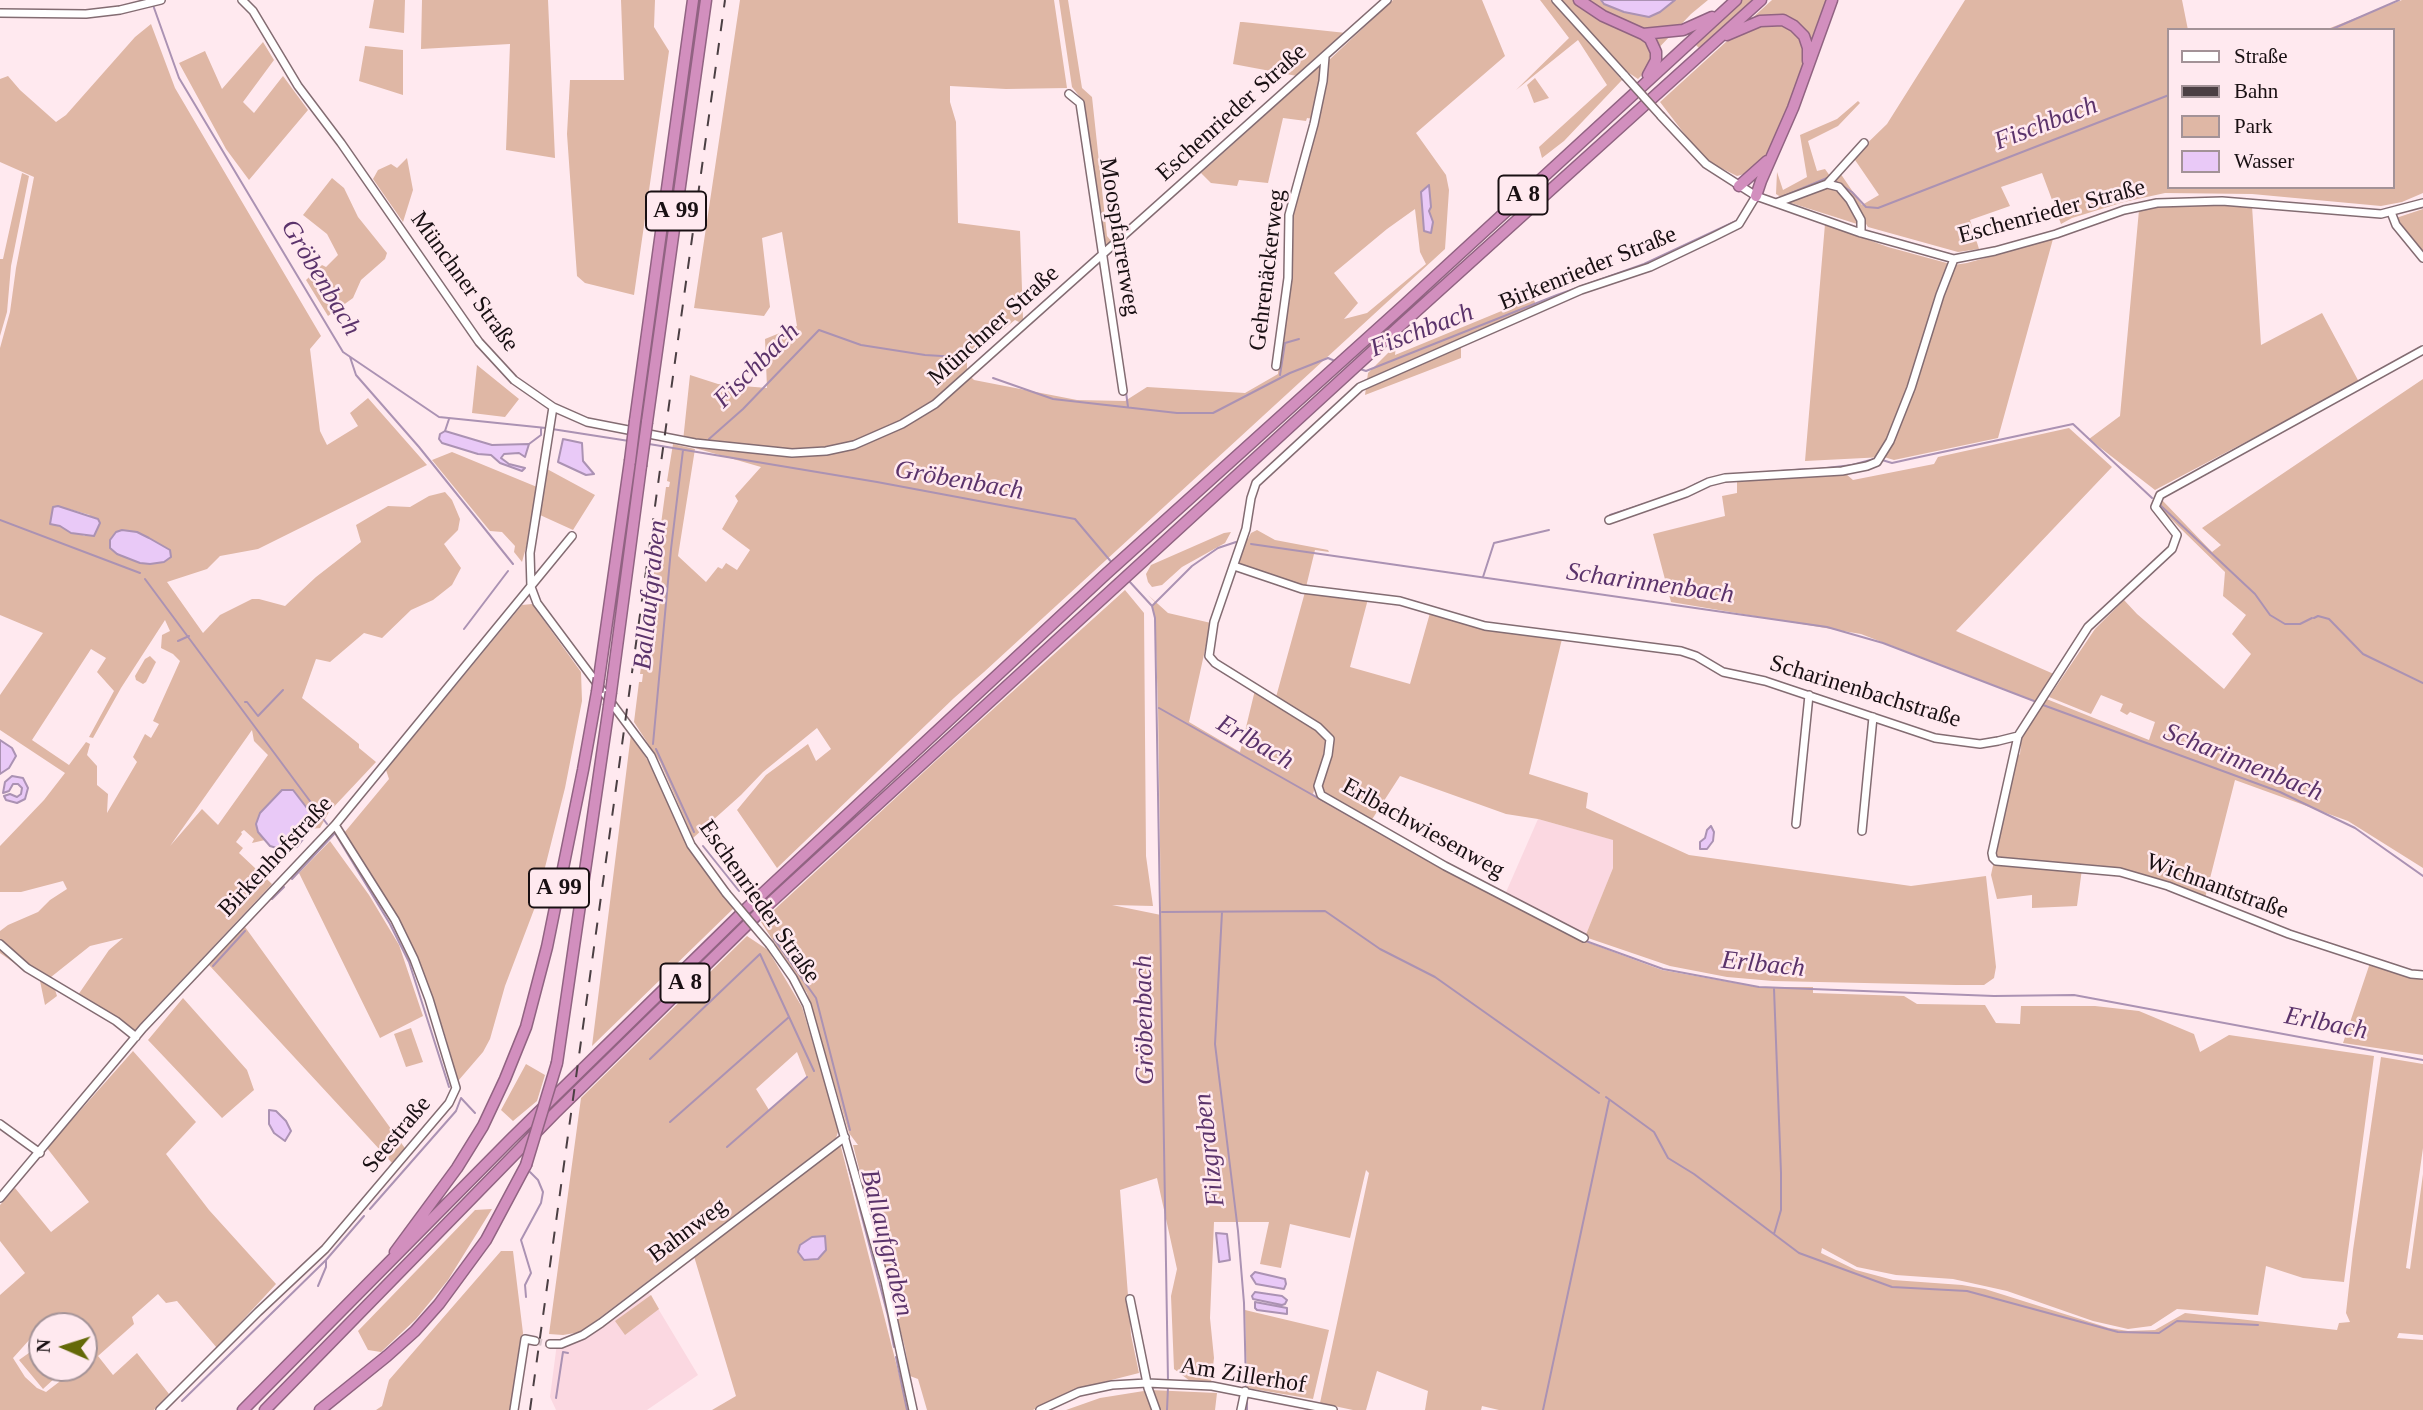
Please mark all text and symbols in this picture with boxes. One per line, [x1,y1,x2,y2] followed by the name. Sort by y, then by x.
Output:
[2168,28,2395,189] legend
[1151,38,1313,188] street label: Eschenrieder Straße
[2234,44,2288,68] text: Straße
[2234,79,2278,103] text: Bahn
[1990,90,2102,158] water label: Fischbach
[2234,114,2273,138] text: Park
[2234,149,2294,173] text: Wasser
[1092,156,1146,318] street label: Moospfarrerweg
[1955,173,2149,251] street label: Eschenrieder Straße
[1498,176,1548,214] road number: A 8
[1244,188,1292,352] street label: Gehrenäckerweg
[646,192,706,230] road number: A 99
[404,206,524,358] street label: Münchner Straße
[273,214,367,342] water label: Gröbenbach
[1495,220,1681,318] street label: Birkenrieder Straße
[923,260,1065,392] street label: Münchner Straße
[1366,297,1478,365] water label: Fischbach
[708,317,806,415] water label: Fischbach
[892,454,1026,508] water label: Gröbenbach
[628,519,674,671] water label: Ballaufgraben
[1564,557,1736,611] water label: Scharinnenbach
[1766,649,1964,735] street label: Scharinenbachstraße
[1211,709,1299,777] water label: Erlbach
[2159,717,2327,809] water label: Scharinnenbach
[1337,772,1509,886] street label: Erlbachwiesenweg
[213,791,339,923] street label: Birkenhofstraße
[692,815,826,989] street label: Eschenrieder Straße
[2142,848,2292,926] street label: Wichnantstraße
[529,868,589,908] road number: A 99
[1720,945,1806,985] water label: Erlbach
[1128,955,1162,1085] water label: Gröbenbach
[660,964,710,1002] road number: A 8
[2282,1001,2370,1047] water label: Erlbach
[356,1091,438,1179] street label: Seestraße
[1188,1091,1232,1209] water label: Filzgraben
[853,1166,919,1320] water label: Ballaufgraben
[643,1192,733,1270] street label: Bahnweg
[28,1312,98,1382] north arrow
[33,1339,54,1353] text: N
[1178,1352,1308,1400] street label: Am Zillerhof

